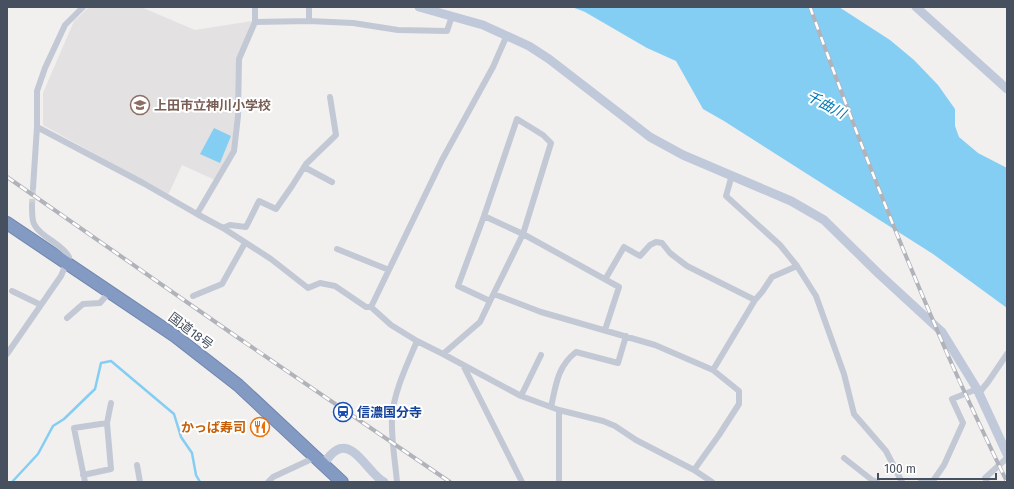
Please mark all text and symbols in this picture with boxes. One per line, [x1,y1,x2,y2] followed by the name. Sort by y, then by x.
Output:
[803,88,850,123] water label: 千曲川
[129,94,151,116] school or university icon: 上田市立神川小学校
[154,98,271,113] place label: 上田市立神川小学校
[166,309,216,353] street label: 国道18号
[332,401,354,423] station icon: 信濃国分寺
[357,405,422,420] place label: 信濃国分寺
[249,416,271,438] restaurant icon: かっぱ寿司
[181,420,246,435] place label: かっぱ寿司
[878,455,996,481] scale bar
[884,462,916,476] text: 100 m

